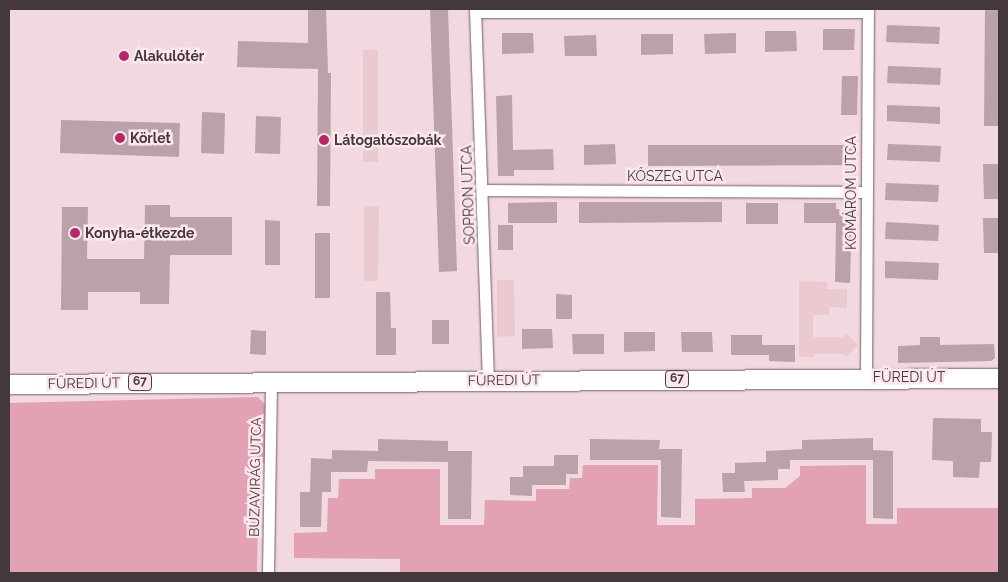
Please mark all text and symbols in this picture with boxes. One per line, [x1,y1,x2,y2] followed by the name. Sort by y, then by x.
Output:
[134,48,204,64] place label: Alakulótér
[118,50,130,62] marker: Alakulótér
[130,130,171,146] place label: Körlet
[114,132,126,144] marker: Körlet
[334,132,441,148] place label: Látogatószobák
[318,134,330,146] marker: Látogatószobák
[843,136,859,250] street label: KOMÁROM UTCA
[458,145,478,245] street label: SOPRON UTCA
[627,168,723,184] street label: KŐSZEG UTCA
[85,225,194,241] place label: Konyha-étkezde
[69,227,81,239] marker: Konyha-étkezde
[664,369,690,388] road number: 67
[873,369,945,385] street label: FÜREDI ÚT
[468,371,540,389] street label: FÜREDI ÚT
[128,372,152,392] road number: 67
[48,374,120,392] street label: FÜREDI ÚT
[246,417,264,537] street label: BÚZAVIRÁG UTCA

